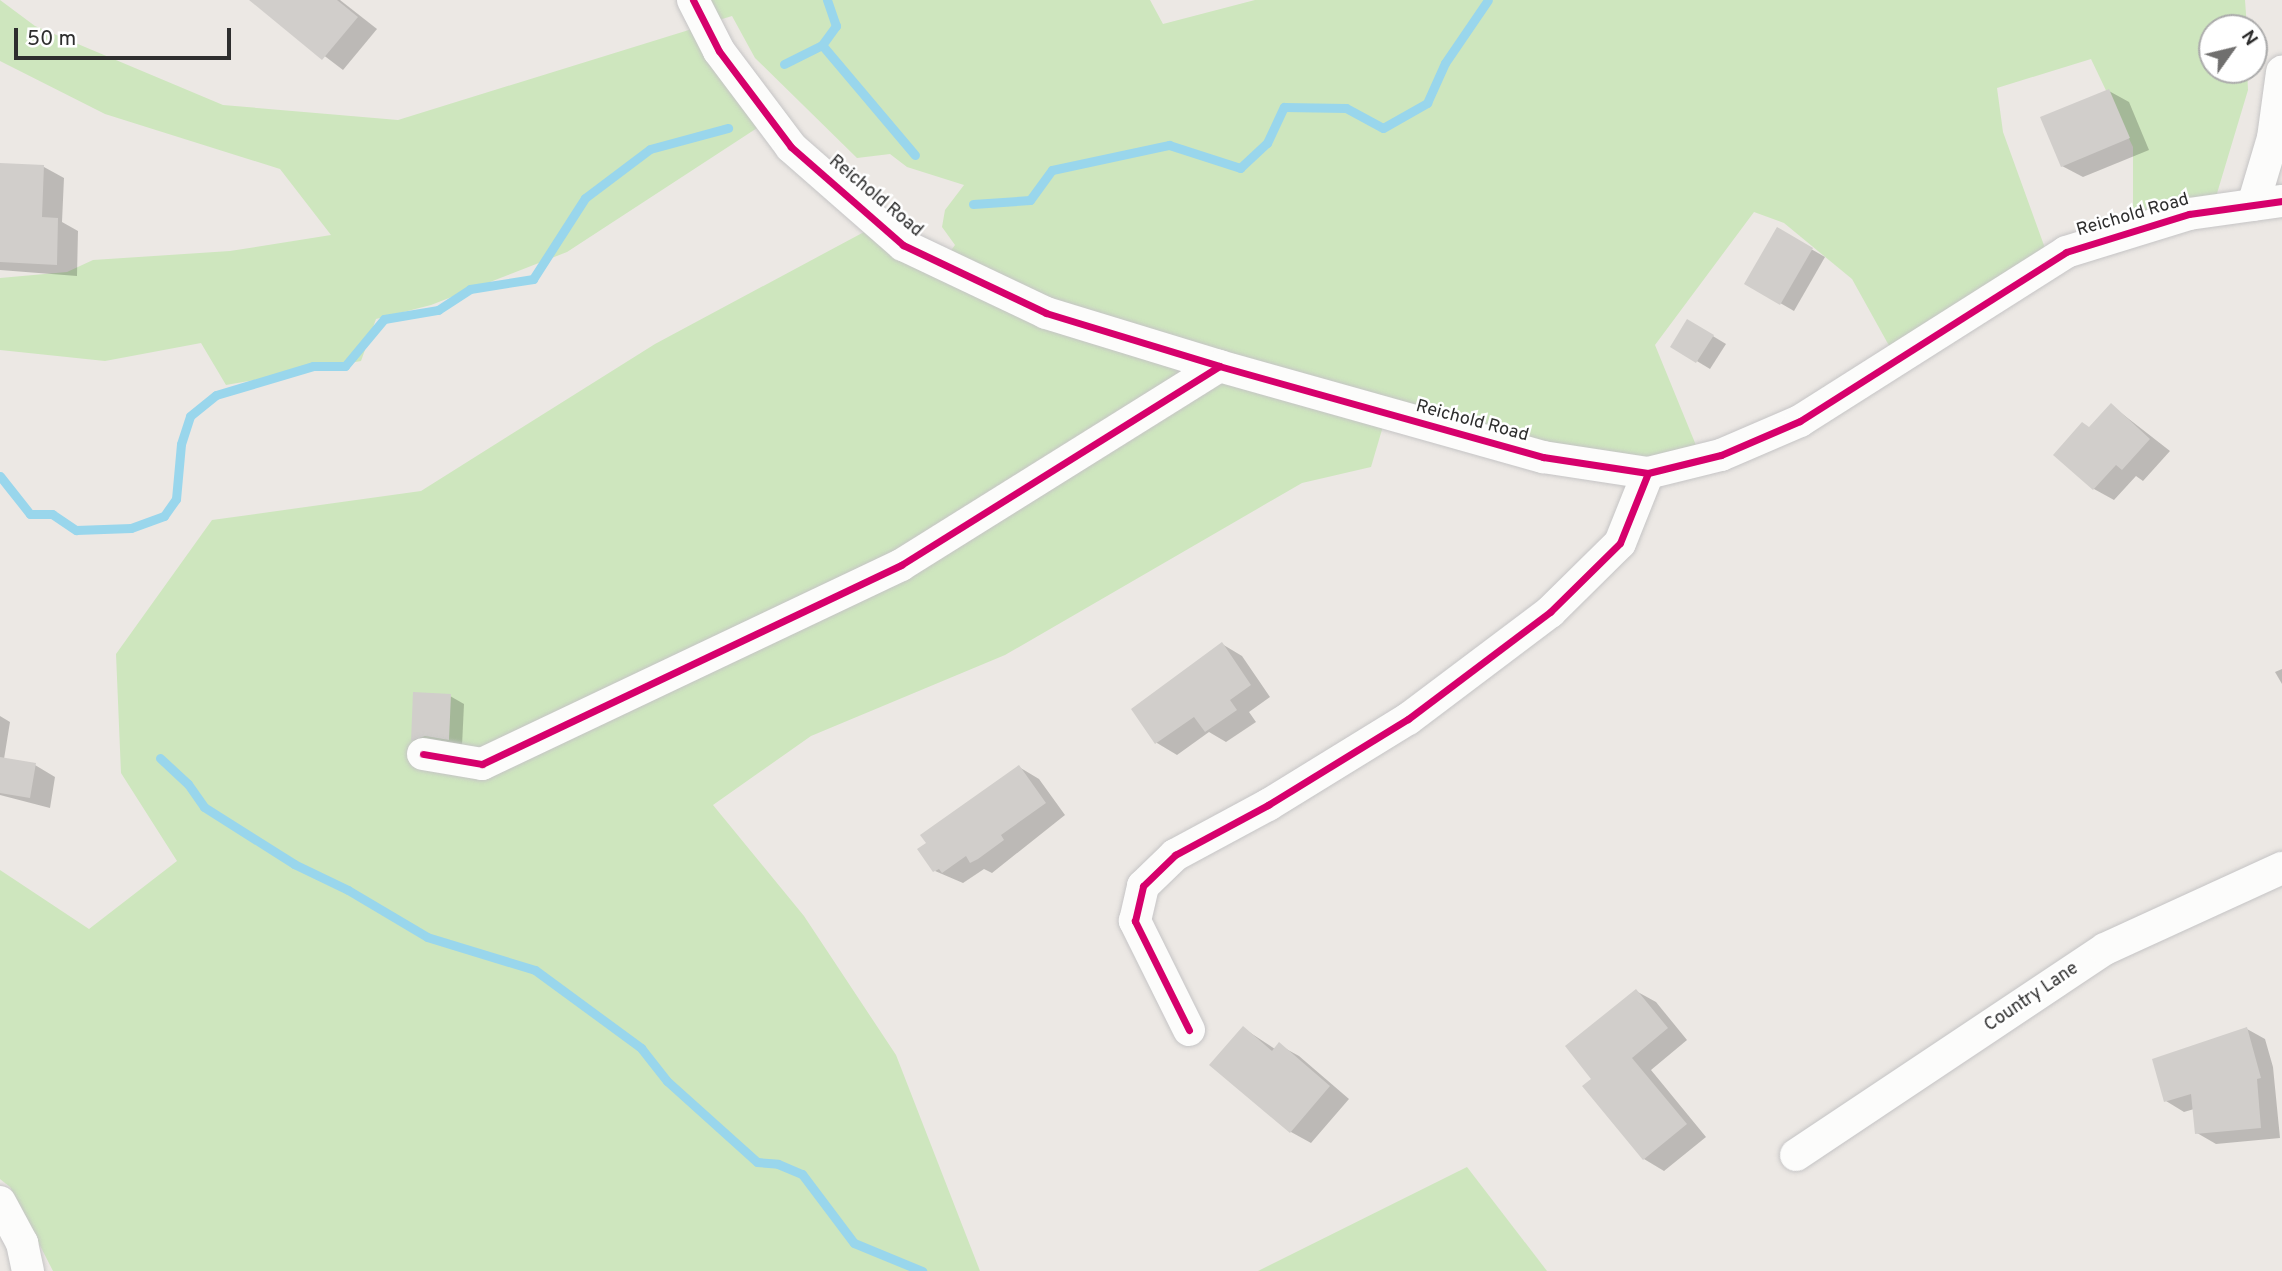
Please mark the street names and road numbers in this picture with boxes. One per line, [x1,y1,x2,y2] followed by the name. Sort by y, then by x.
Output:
[824,151,926,243] street label: Reichold Road
[2074,190,2192,242] street label: Reichold Road
[1413,397,1531,447] street label: Reichold Road
[1981,959,2083,1037] street label: Country Lane

